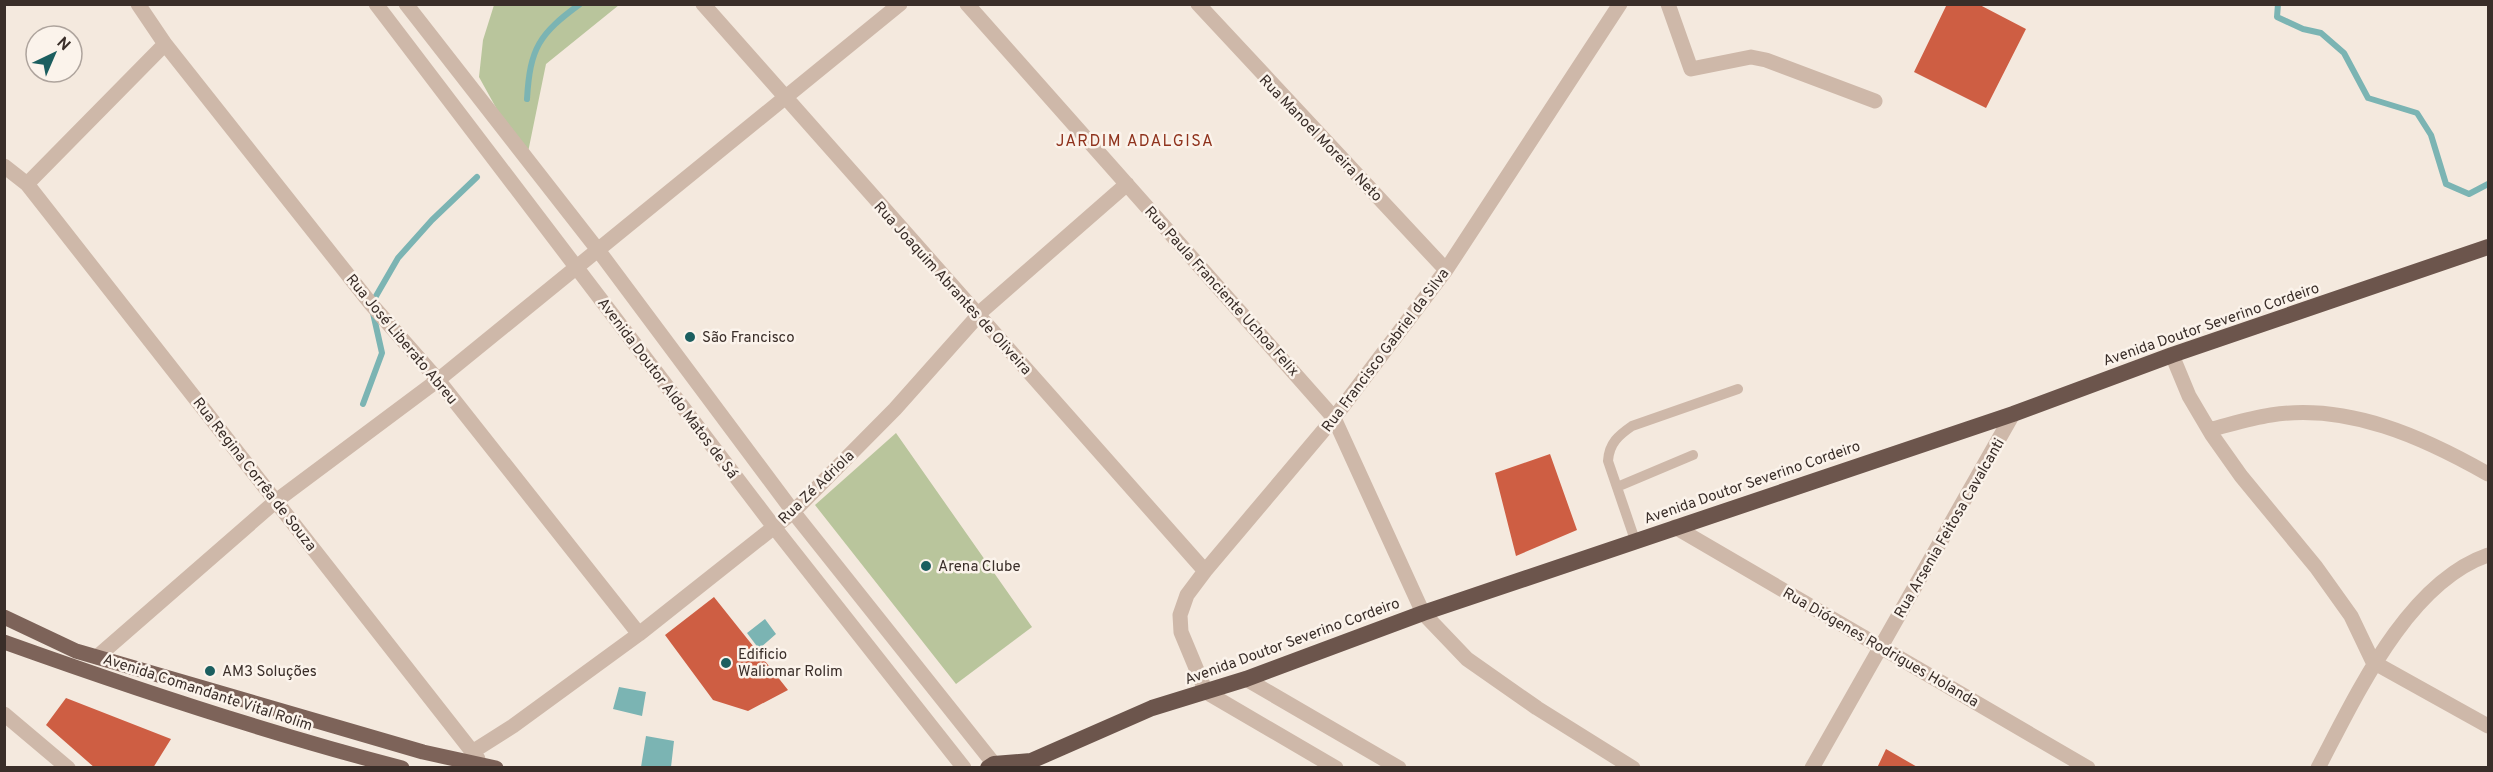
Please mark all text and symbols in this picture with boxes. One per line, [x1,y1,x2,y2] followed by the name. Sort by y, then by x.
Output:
[24,24,84,84] north arrow
[52,33,74,56] text: N
[1254,72,1386,207] street label: Rua Manoel Moreira Neto
[1056,132,1214,152] district label: JARDIM ADALGISA
[869,198,1035,380] street label: Rua Joaquim Abrantes de Oliveira
[1139,203,1302,381] street label: Rua Paula Franciente Uchoa Felix
[1318,265,1454,437] street label: Rua Francisco Gabriel da Silva
[341,271,461,409] street label: Rua José Liberato Abreu
[2101,279,2322,371] street label: Avenida Doutor Severino Cordeiro
[592,295,741,483] street label: Avenida Doutor Aldo Matos de Sá
[702,329,795,348] place label: São Francisco
[683,330,697,344] marker: São Francisco
[188,394,320,556] street label: Rua Regina Corrêa de Souza
[1891,435,2010,622] street label: Rua Arsenia Feitosa Cavalcanti
[1642,437,1863,529] street label: Avenida Doutor Severino Cordeiro
[775,447,859,529] street label: Rua Zé Adriola
[938,558,1021,577] place label: Arena Clube
[919,559,933,573] marker: Arena Clube
[1779,584,1982,712] street label: Rua Diógenes Rodrigues Holanda
[1182,595,1403,690] street label: Avenida Doutor Severino Cordeiro
[738,646,843,682] place label: Edificio Waliomar Rolim
[100,651,315,736] street label: Avenida Comandante Vital Rolim
[719,656,733,670] marker: Edificio Waliomar Rolim
[222,663,317,682] place label: AM3 Soluções
[203,664,217,678] marker: AM3 Soluções

